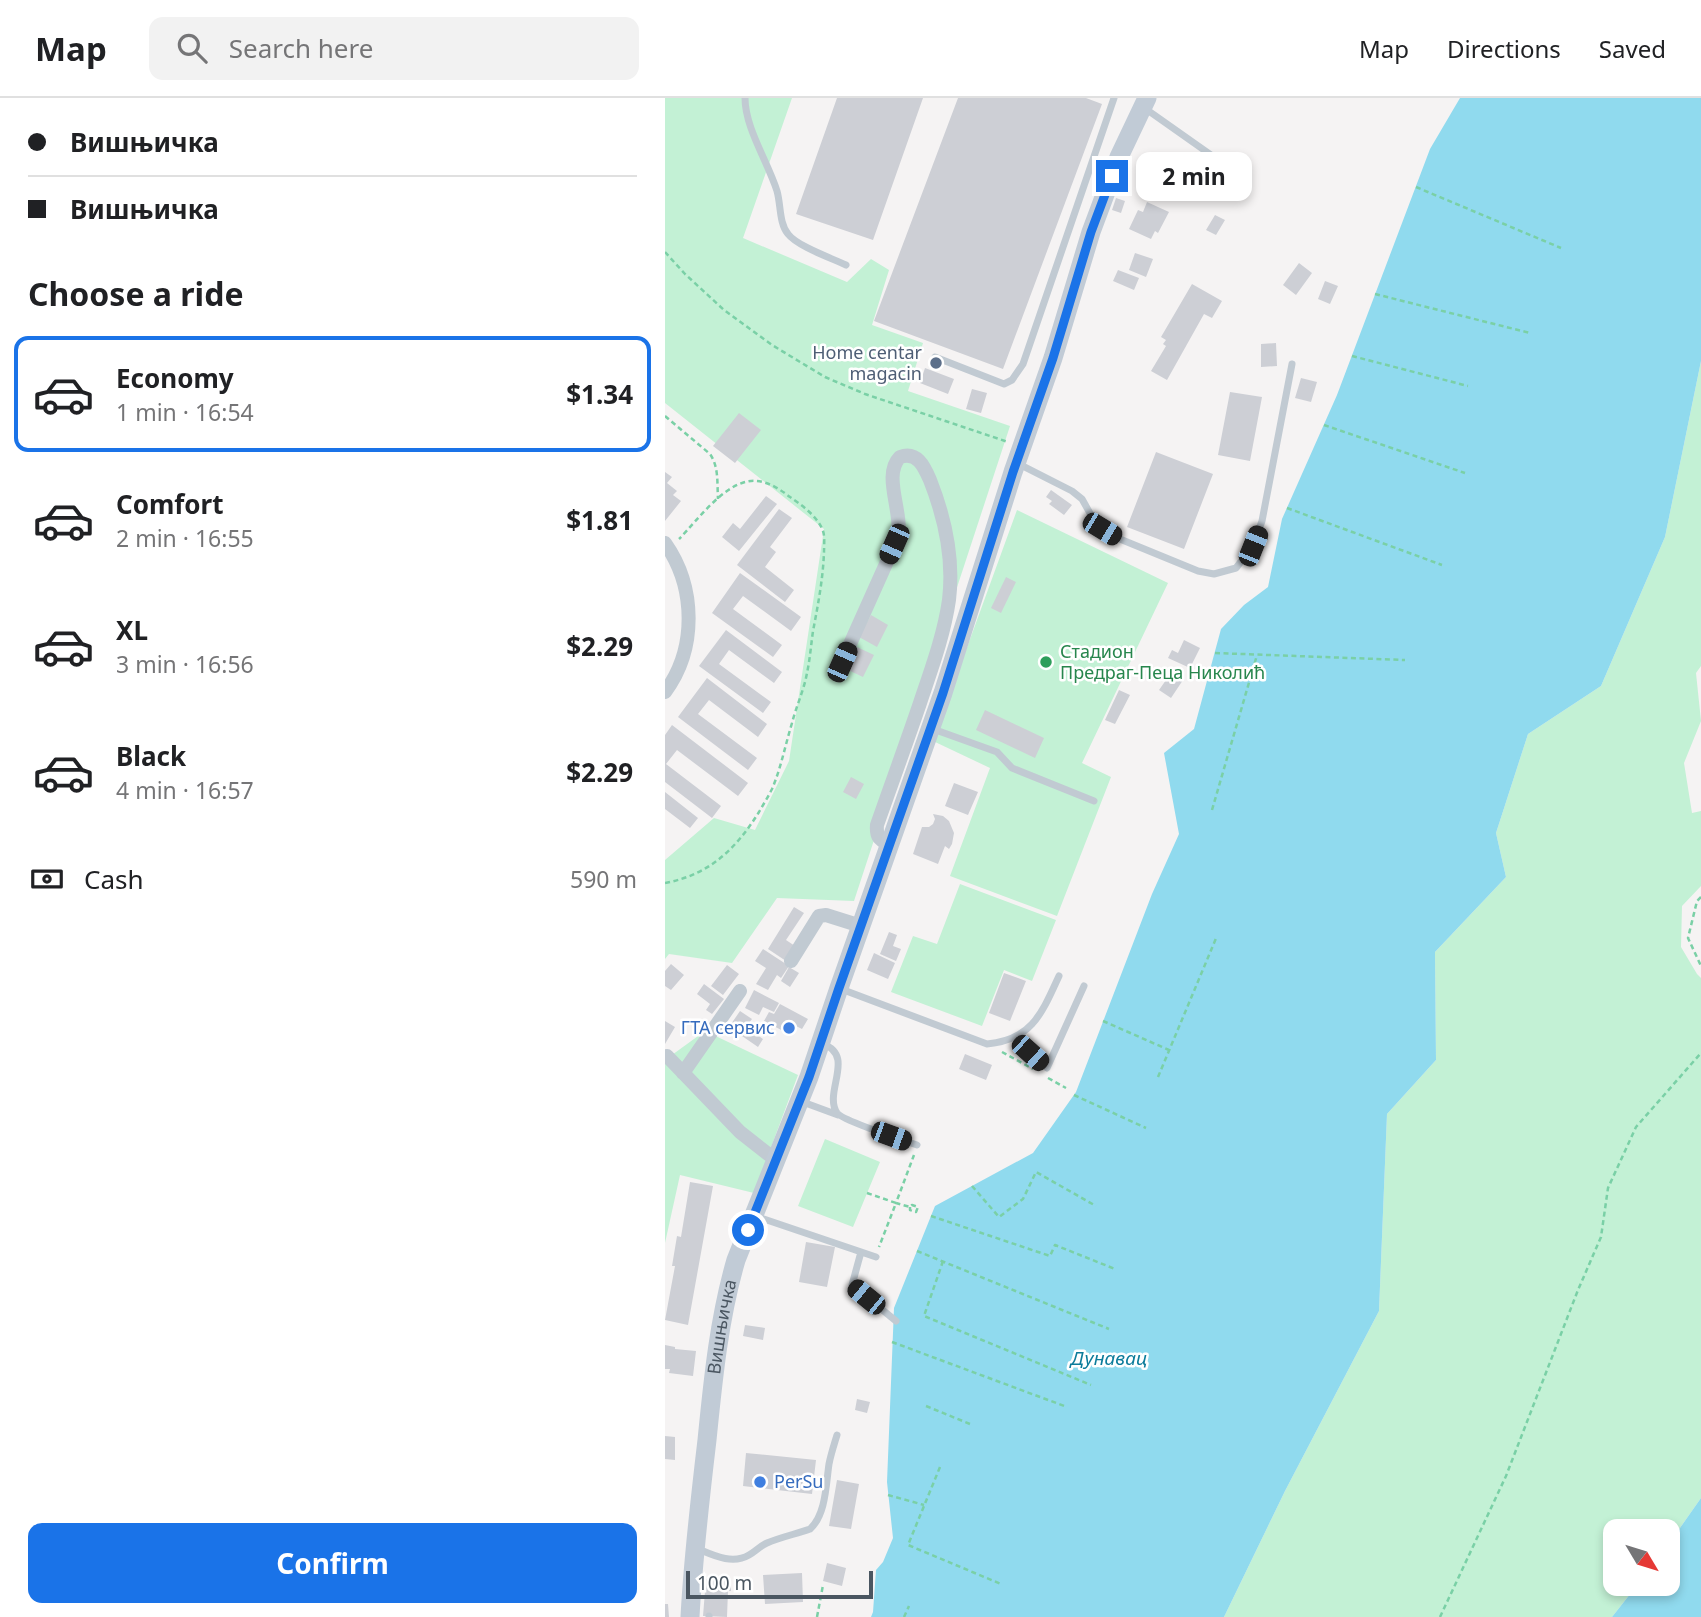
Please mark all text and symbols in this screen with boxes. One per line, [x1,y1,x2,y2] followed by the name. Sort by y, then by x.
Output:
[149,17,639,80] search box
[35,26,107,71] text: Map
[173,29,211,67] icon: search
[229,30,373,66] text: Search here
[1359,32,1409,65] text: Map
[1447,32,1561,65] text: Directions
[1599,32,1666,65] text: Saved
[70,124,219,160] text: Вишњичка
[1137,152,1252,200] callout: 2 min
[1096,160,1128,192] route end
[1162,160,1226,192] text: 2 min
[70,191,219,227] text: Вишњичка
[28,272,244,315] text: Choose a ride
[812,340,923,385] place label: Home centar magacin
[928,355,944,371] marker: Home centar magacin
[116,360,234,396] text: Economy
[32,363,95,426] icon: car
[566,376,633,412] text: $1.34
[116,396,254,428] text: 1 min · 16:54
[116,486,224,522] text: Comfort
[32,489,95,552] icon: car
[566,502,633,538] text: $1.81
[1079,509,1126,549] car
[876,521,913,567] car
[116,522,254,554] text: 2 min · 16:55
[1236,523,1271,569] car
[116,612,148,648] text: XL
[32,615,95,678] icon: car
[566,628,633,664] text: $2.29
[824,639,861,685] car
[1060,639,1265,684] place label: Стадион Предраг-Пеца Николић
[116,648,254,680] text: 3 min · 16:56
[1038,654,1054,670] marker: Стадион Предраг-Пеца Николић
[116,738,186,774] text: Black
[32,741,95,804] icon: car
[566,754,633,790] text: $2.29
[116,774,254,806] text: 4 min · 16:57
[28,860,66,898] icon: cash
[84,861,144,897] text: Cash
[570,863,637,895] text: 590 m
[681,1015,775,1039] place label: ГТА сервис
[781,1020,797,1036] marker: ГТА сервис
[1008,1031,1053,1075] car
[868,1119,915,1153] car
[732,1214,764,1246] route start
[844,1276,889,1318] car
[701,1277,741,1376] street label: Вишњичка
[1069,1345,1147,1371] water label: Дунавац
[774,1469,823,1493] place label: PerSu
[752,1474,768,1490] marker: PerSu
[1603,1519,1680,1596] north arrow
[1603,1519,1680,1596] map controls
[28,1523,637,1603] button: Confirm
[686,1568,873,1600] scale bar
[697,1570,752,1596] text: 100 m

